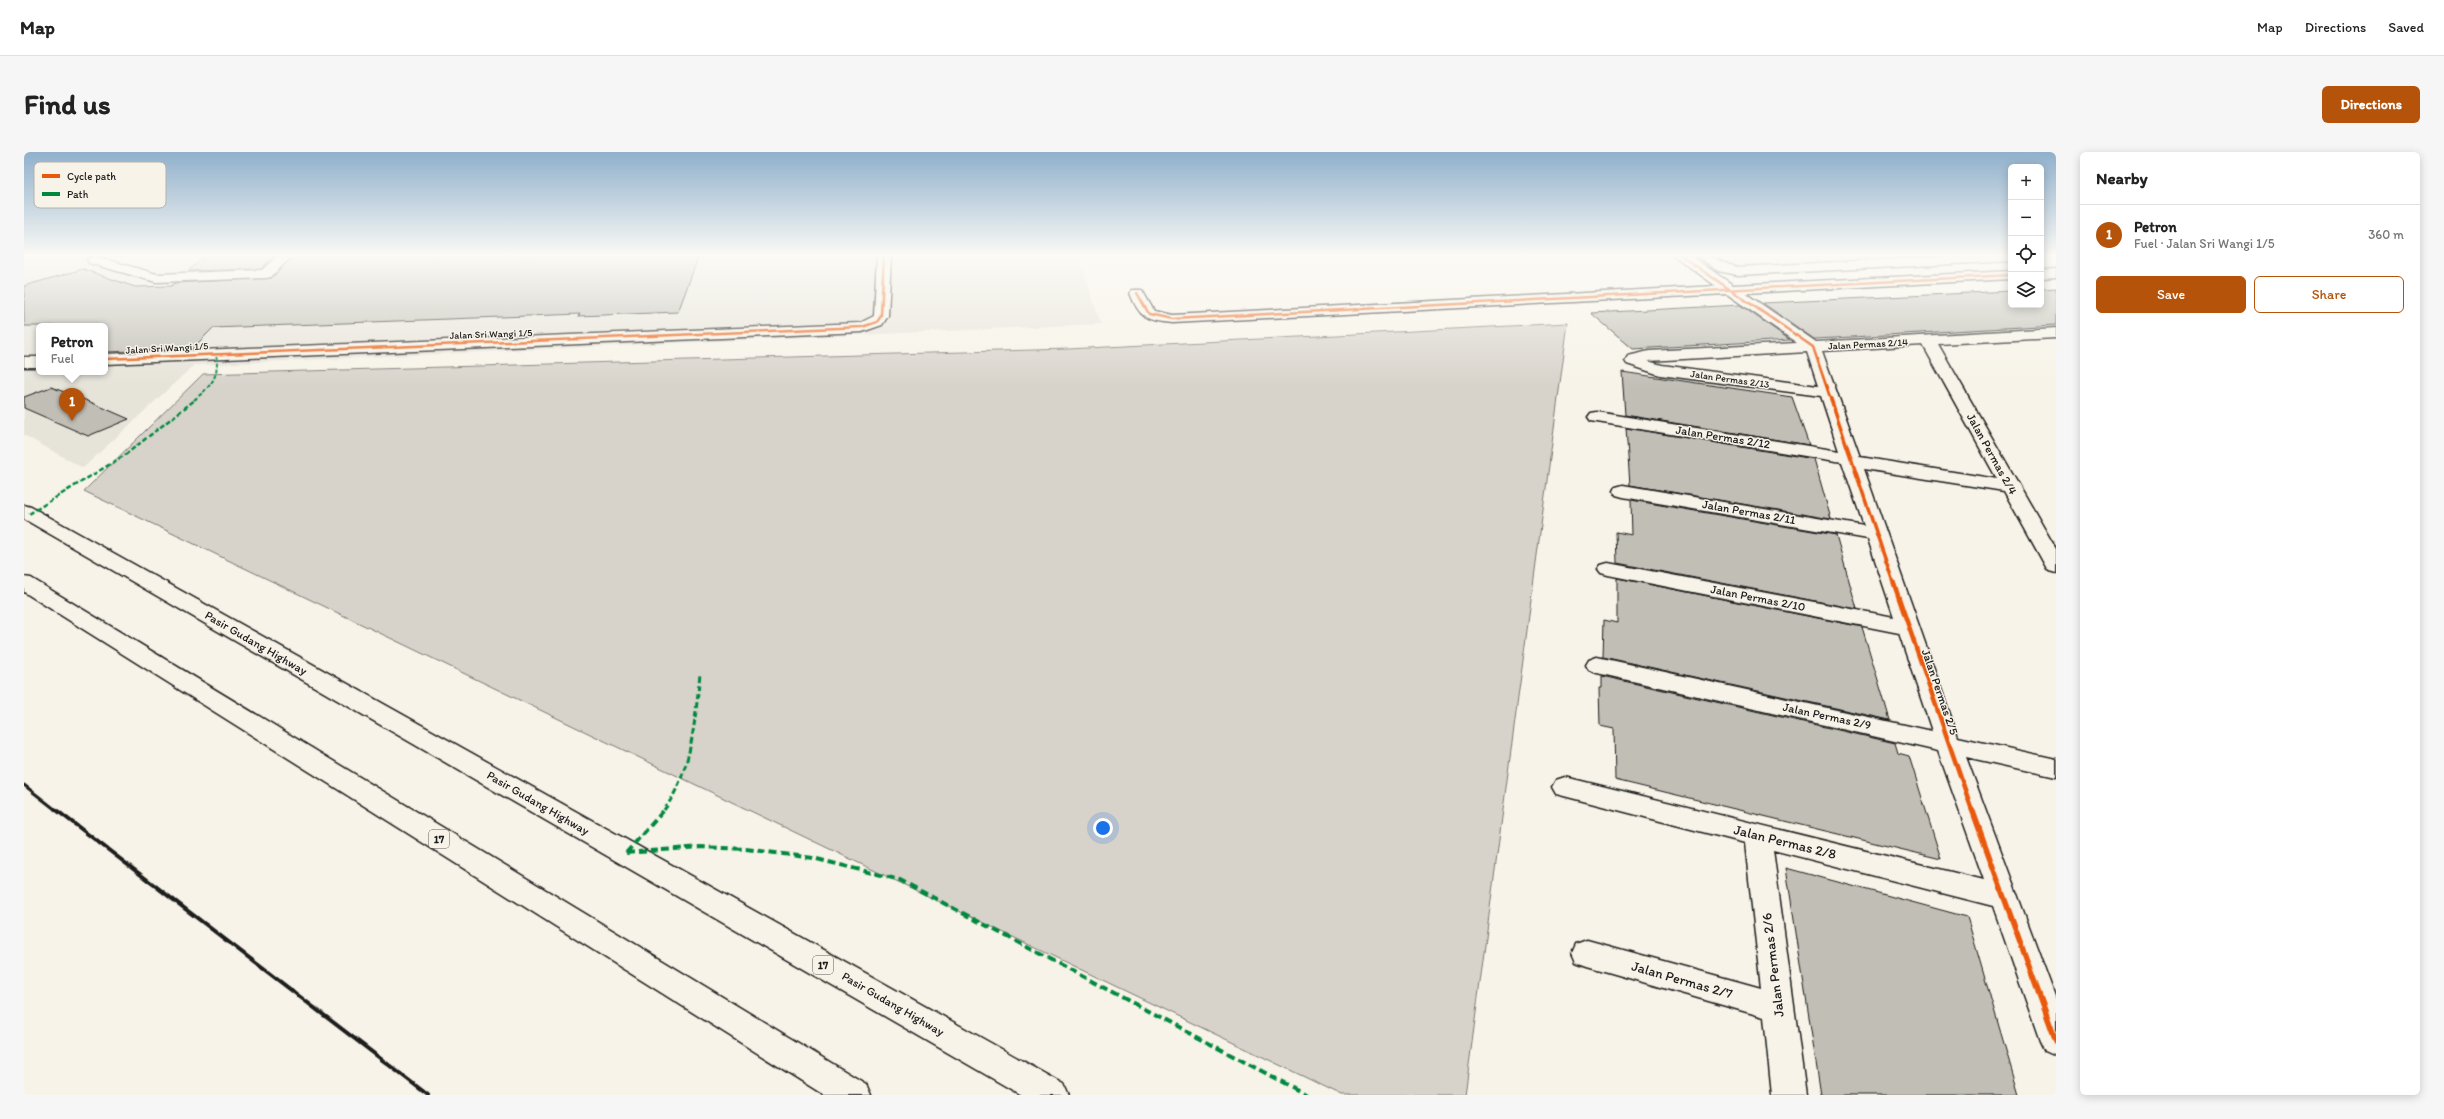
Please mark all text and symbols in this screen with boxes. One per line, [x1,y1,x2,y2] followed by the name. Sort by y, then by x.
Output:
[20,16,55,39] text: Map
[2257,19,2283,36] text: Map
[2305,19,2366,36] text: Directions
[2388,19,2424,36] text: Saved
[2322,86,2420,123] button: Directions
[24,87,111,121] text: Find us
[34,162,166,208] legend
[2008,164,2044,308] map controls
[2008,164,2044,200] button: +
[2096,168,2148,188] text: Nearby
[67,170,116,183] text: Cycle path
[67,188,89,201] text: Path
[2008,200,2044,236] button: −
[2134,218,2177,236] text: Petron
[2106,227,2112,242] text: 1
[2368,227,2404,242] text: 360 m
[2008,236,2044,272] button: locate
[2134,236,2274,251] text: Fuel · Jalan Sri Wangi 1/5
[2008,272,2044,308] button: layers
[2096,276,2246,313] button: Save
[2254,276,2404,313] button: Share
[36,323,108,375] popup
[449,326,533,342] street label: Jalan Sri Wangi 1/5
[51,333,93,351] text: Petron
[1828,335,1908,353] street label: Jalan Permas 2/14
[125,339,209,357] street label: Jalan Sri Wangi 1/5
[51,351,74,366] text: Fuel
[1690,367,1771,391] street label: Jalan Permas 2/13
[59,388,85,421] pin: 1
[1964,411,2020,497] street label: Jalan Permas 2/4
[1675,423,1772,451] street label: Jalan Permas 2/12
[1701,497,1797,527] street label: Jalan Permas 2/11
[1709,582,1807,614] street label: Jalan Permas 2/10
[202,608,310,678] street label: Pasir Gudang Highway
[1919,647,1961,737] street label: Jalan Permas 2/5
[1782,700,1872,732] street label: Jalan Permas 2/9
[484,768,592,838] street label: Pasir Gudang Highway
[1093,818,1113,838] your location
[1732,821,1838,863] street label: Jalan Permas 2/8
[429,830,449,848] road number: 17
[1758,912,1788,1018] street label: Jalan Permas 2/6
[813,956,833,974] road number: 17
[1630,957,1734,1003] street label: Jalan Permas 2/7
[839,969,947,1039] street label: Pasir Gudang Highway

